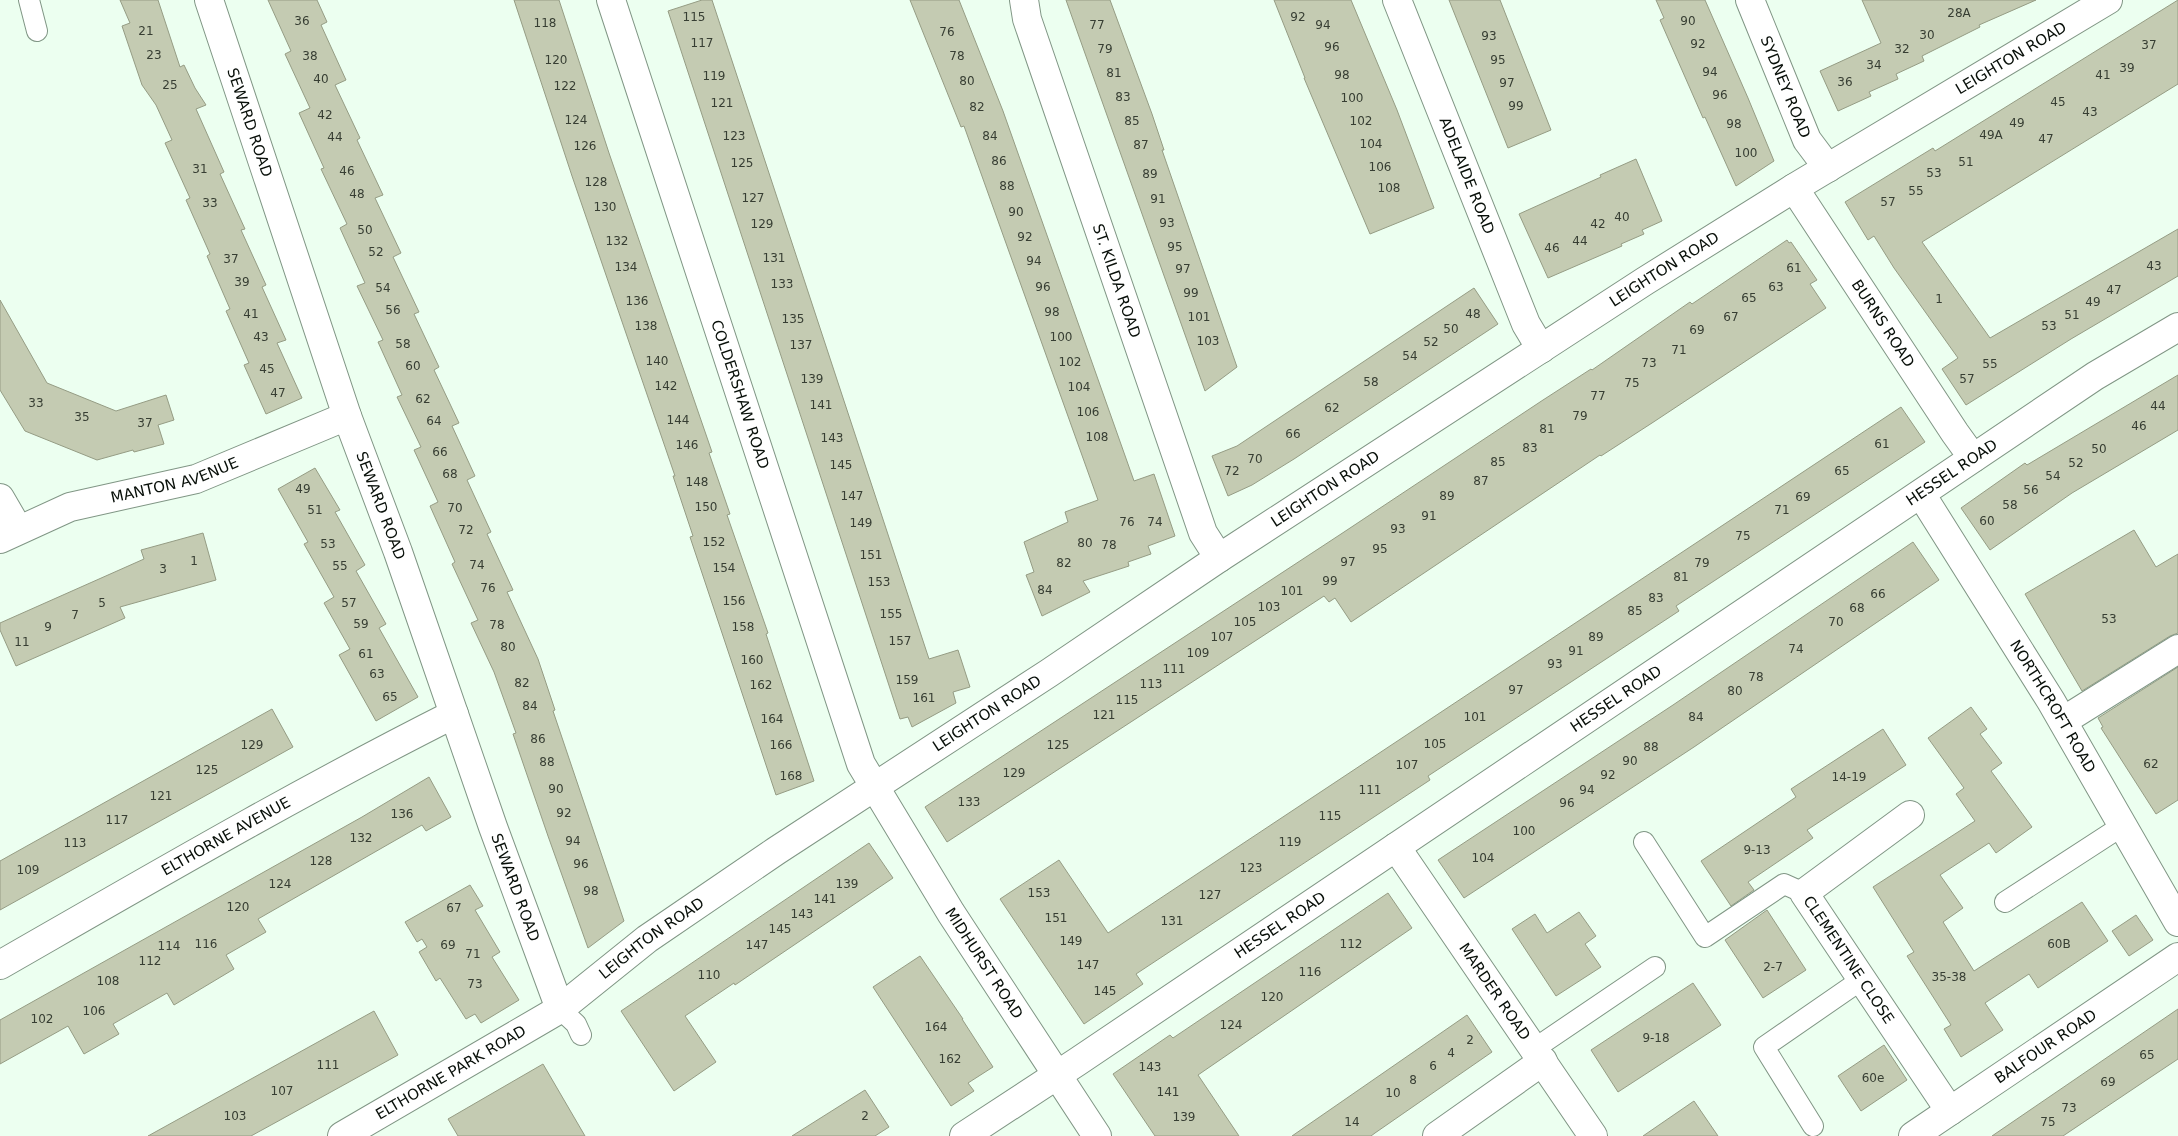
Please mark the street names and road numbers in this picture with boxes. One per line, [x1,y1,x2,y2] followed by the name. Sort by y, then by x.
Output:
[1952,18,2070,98] street label: LEIGHTON ROAD
[1757,33,1814,141] street label: SYDNEY ROAD
[223,66,276,179] street label: SEWARD ROAD
[1436,114,1498,237] street label: ADELAIDE ROAD
[1089,222,1144,340] street label: ST. KILDA ROAD
[1606,228,1722,311] street label: LEIGHTON ROAD
[1848,276,1918,371] street label: BURNS ROAD
[707,318,773,471] street label: COLDERSHAW ROAD
[1903,435,2001,510] street label: HESSEL ROAD
[1268,447,1383,531] street label: LEIGHTON ROAD
[352,449,409,562] street label: SEWARD ROAD
[109,453,241,507] street label: MANTON AVENUE
[2006,637,2099,776] street label: NORTHCROFT ROAD
[1567,662,1665,736] street label: HESSEL ROAD
[929,671,1045,755] street label: LEIGHTON ROAD
[158,793,293,880] street label: ELTHORNE AVENUE
[487,831,543,944] street label: SEWARD ROAD
[1231,888,1329,962] street label: HESSEL ROAD
[1799,892,1898,1027] street label: CLEMENTINE CLOSE
[595,894,707,983] street label: LEIGHTON ROAD
[941,904,1027,1022] street label: MIDHURST ROAD
[1455,940,1534,1044] street label: MARDER ROAD
[1991,1006,2100,1087] street label: BALFOUR ROAD
[372,1022,529,1123] street label: ELTHORNE PARK ROAD

